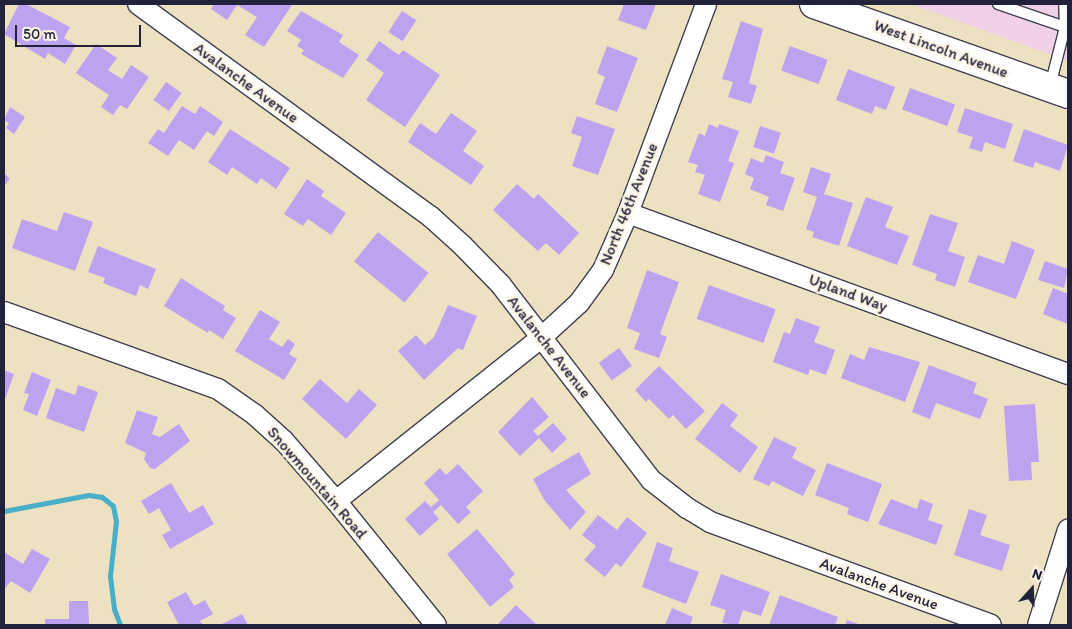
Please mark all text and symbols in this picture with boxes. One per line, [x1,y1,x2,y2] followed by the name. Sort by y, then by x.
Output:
[18,15,144,47] scale bar
[871,16,1011,82] street label: West Lincoln Avenue
[23,25,56,43] text: 50 m
[190,39,302,127] street label: Avalanche Avenue
[596,140,662,268] street label: North 46th Avenue
[806,270,890,316] street label: Upland Way
[503,292,595,402] street label: Avalanche Avenue
[263,423,371,543] street label: Snowmountain Road
[817,554,941,614] street label: Avalanche Avenue
[1007,564,1057,614] north arrow
[1030,565,1045,584] text: N

